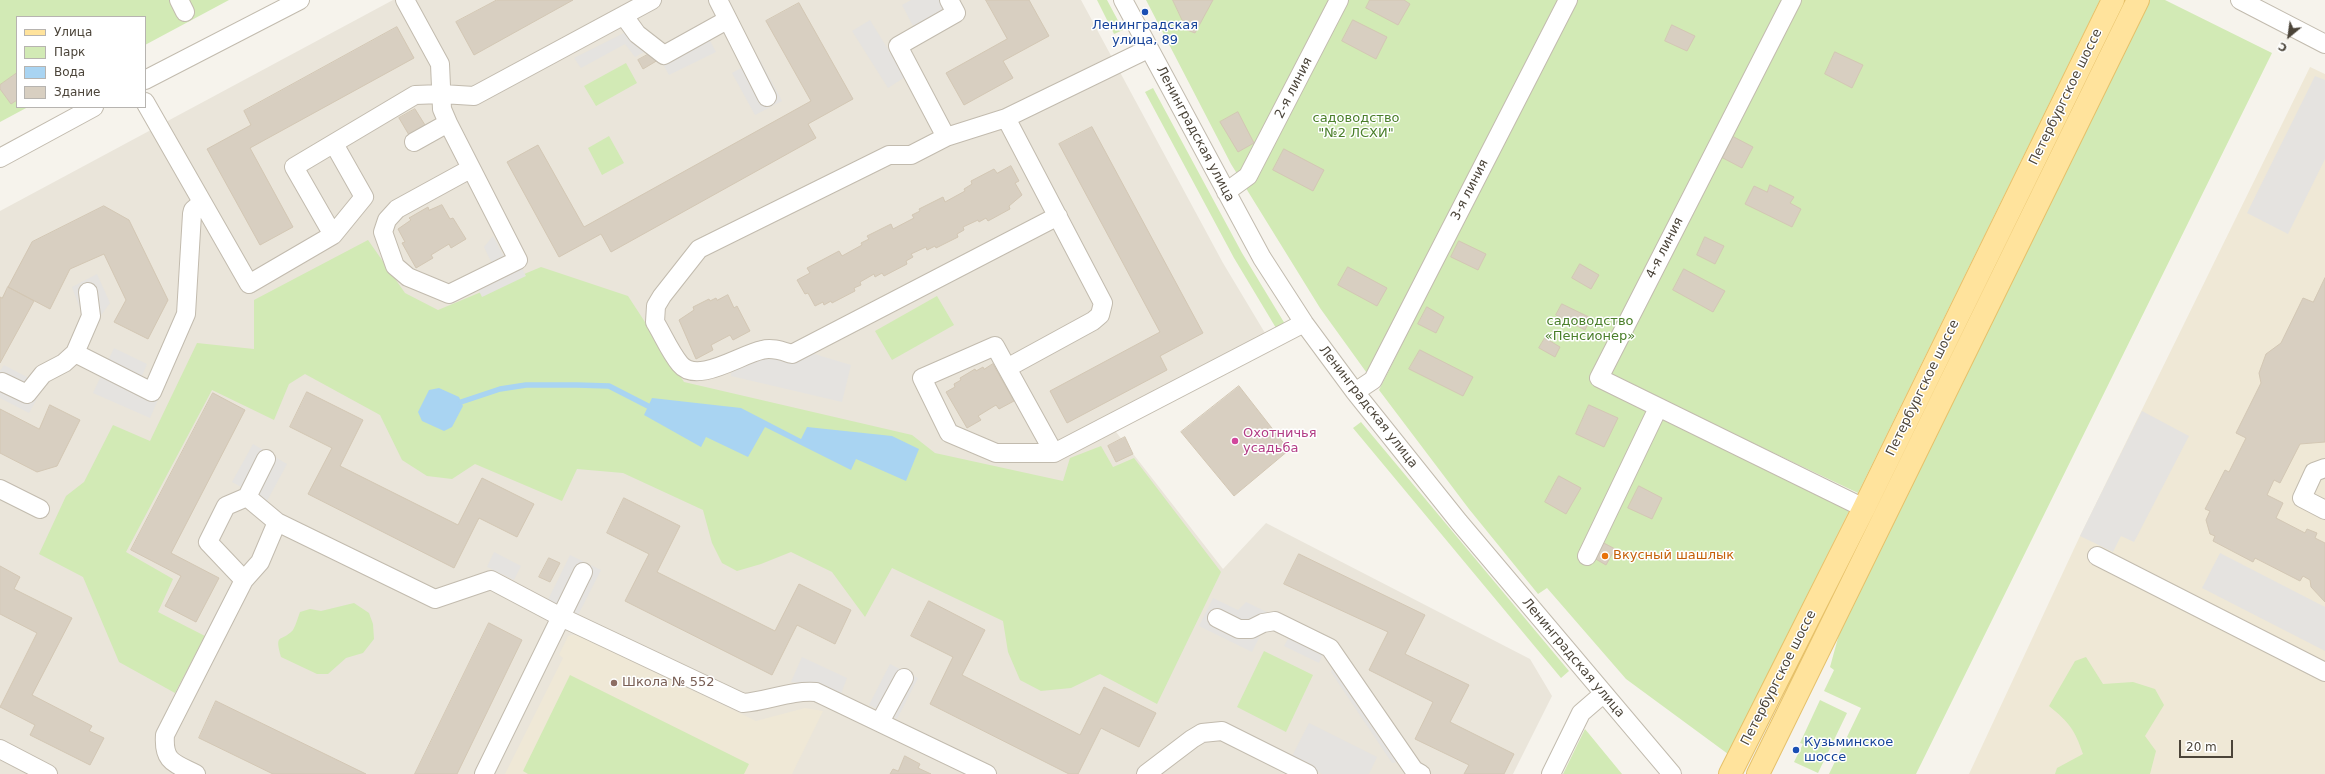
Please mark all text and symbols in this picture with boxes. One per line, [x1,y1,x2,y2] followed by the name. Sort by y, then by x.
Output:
[1140,7,1150,17] marker: Ленинградская улица, 89
[16,16,146,108] legend
[2269,16,2309,56] north arrow
[1092,18,1198,49] place label: Ленинградская улица, 89
[54,25,92,39] text: Улица
[2026,26,2106,168] street label: Петербургское шоссе
[2276,39,2290,55] text: С
[54,45,85,59] text: Парк
[1272,55,1316,121] street label: 2-я линия
[1153,63,1237,205] street label: Ленинградская улица
[54,65,85,79] text: Вода
[54,85,100,99] text: Здание
[1313,111,1399,142] park label: садоводство "№2 ЛСХИ"
[1448,157,1492,223] street label: 3-я линия
[1643,215,1687,281] street label: 4-я линия
[1545,314,1635,345] park label: садоводство «Пенсионер»
[1883,317,1963,459] street label: Петербургское шоссе
[1315,343,1421,471] street label: Ленинградская улица
[1243,426,1317,457] place label: Охотничья усадьба
[1230,436,1240,446] marker: Охотничья усадьба
[1613,548,1734,564] place label: Вкусный шашлык
[1600,551,1610,561] marker: Вкусный шашлык
[1518,595,1628,721] street label: Ленинградская улица
[1738,608,1820,748] street label: Петербургское шоссе
[622,675,715,691] place label: Школа № 552
[609,678,619,688] marker: Школа № 552
[2181,732,2235,758] scale bar
[1804,735,1893,766] place label: Кузьминское шоссе
[2186,740,2217,754] text: 20 m
[1791,745,1801,755] marker: Кузьминское шоссе

